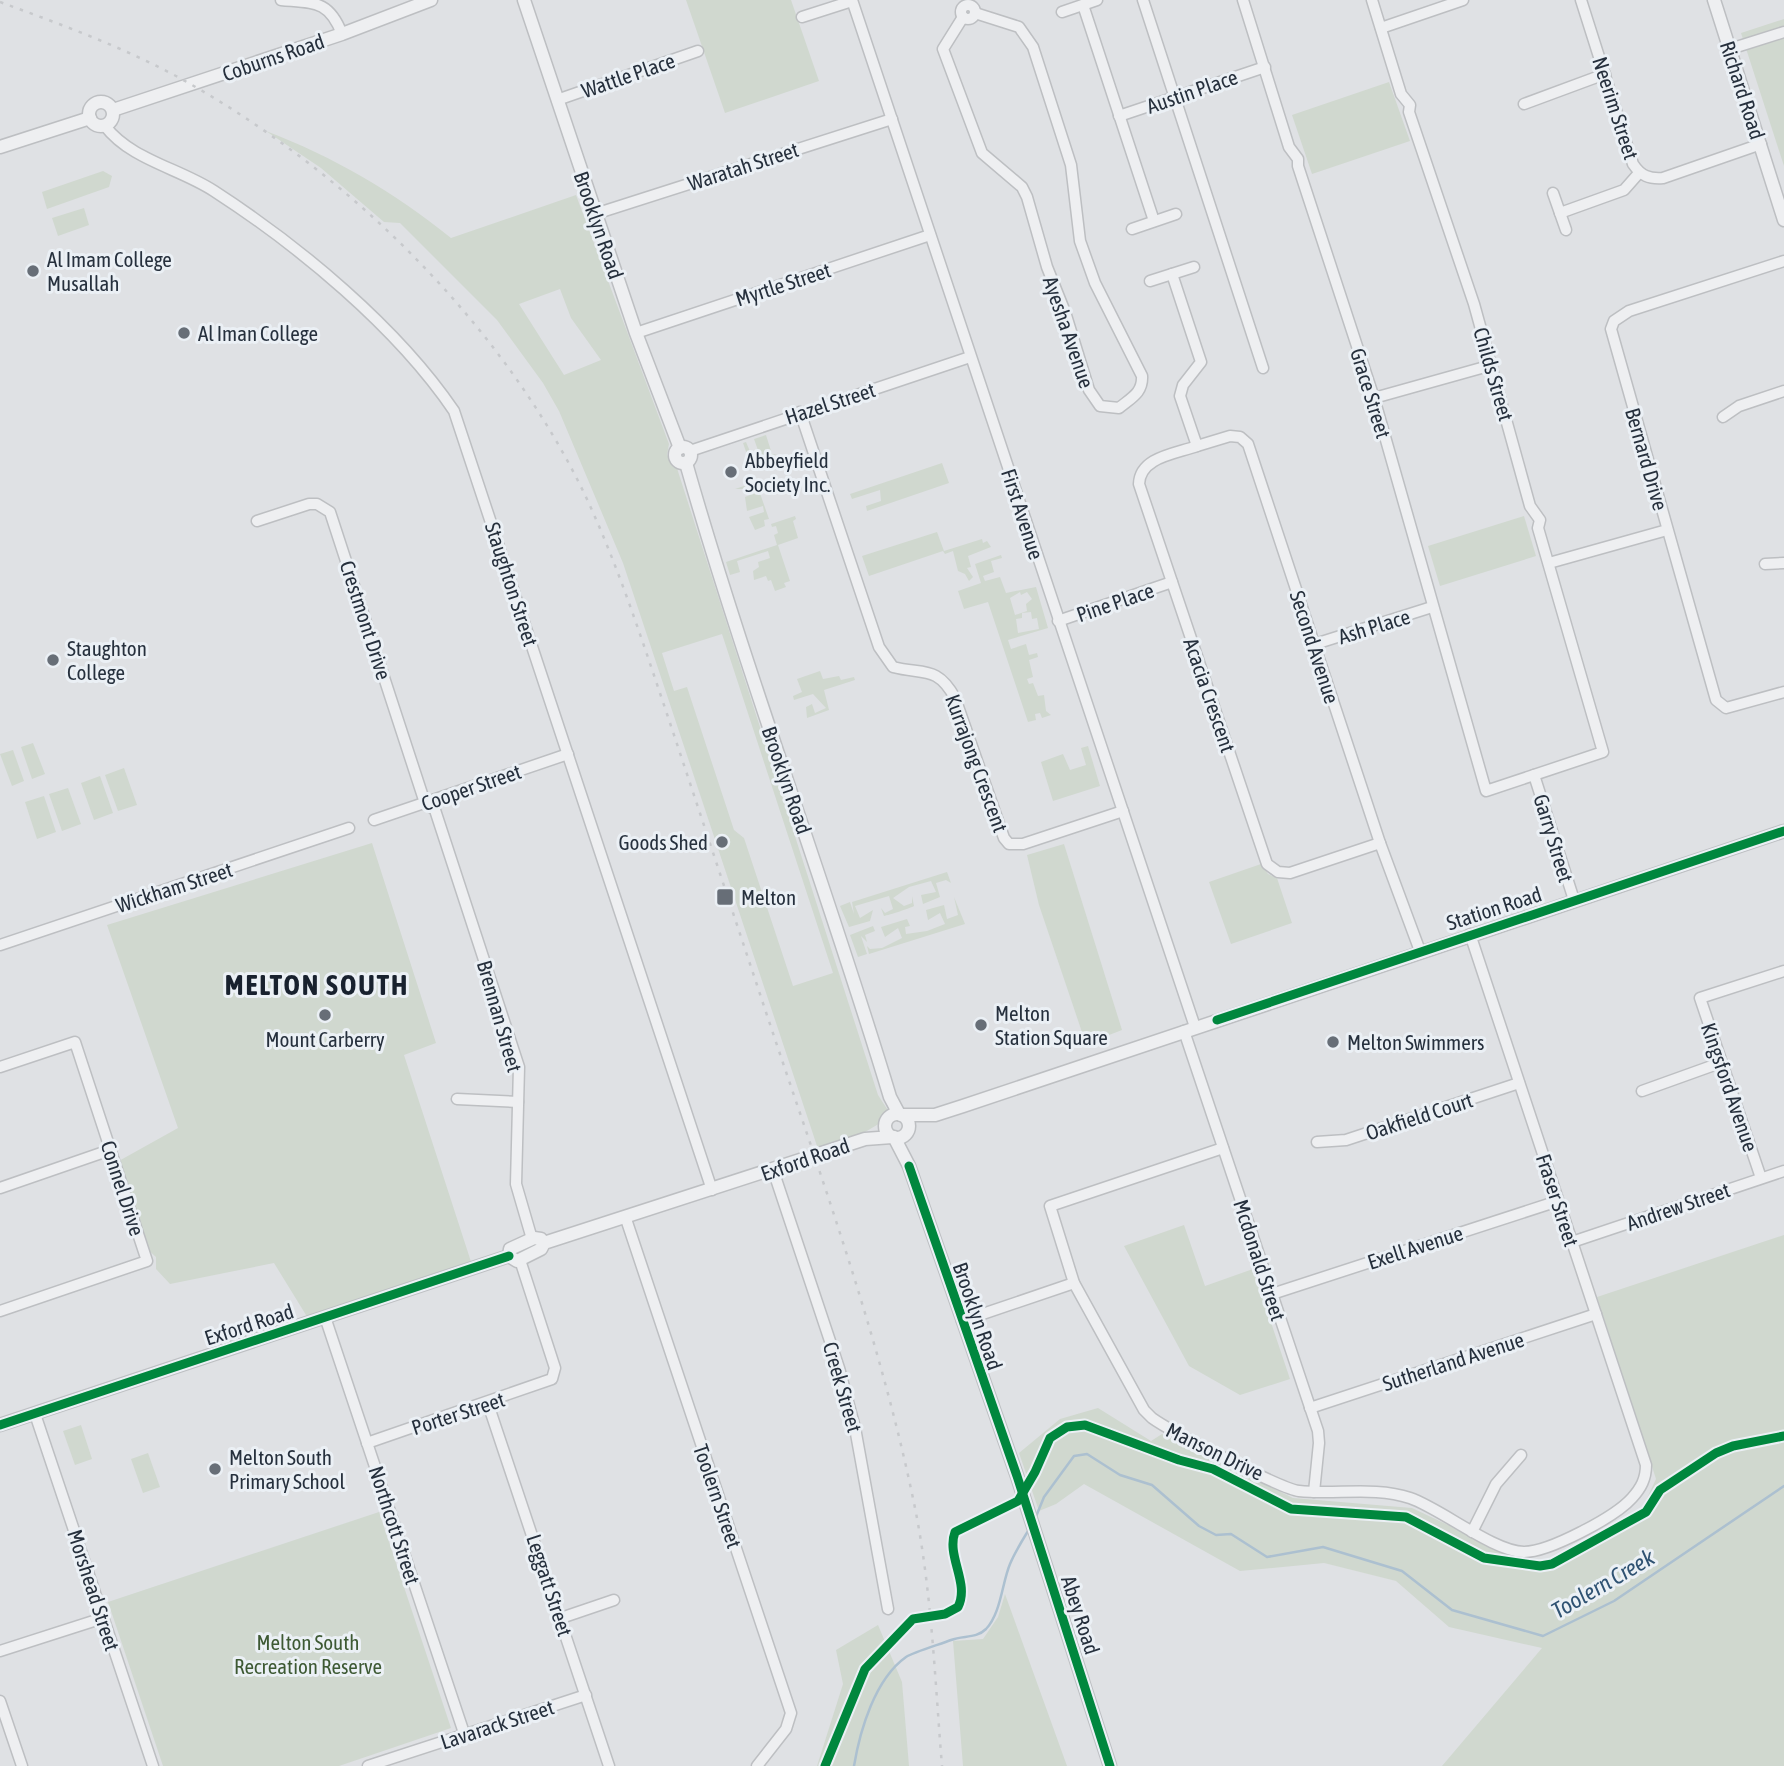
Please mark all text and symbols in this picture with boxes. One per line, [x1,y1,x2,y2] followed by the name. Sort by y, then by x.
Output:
[219,28,327,86] street label: Coburns Road
[1716,38,1770,142] street label: Richard Road
[578,48,678,102] street label: Wattle Place
[1588,54,1644,162] street label: Neerim Street
[1143,64,1241,118] street label: Austin Place
[685,137,801,195] street label: Waratah Street
[569,168,629,282] street label: Brooklyn Road
[47,247,172,295] place label: Al Imam College Musallah
[732,257,834,311] street label: Myrtle Street
[25,263,41,279] marker: Al Imam College Musallah
[1039,273,1099,391] street label: Ayesha Avenue
[198,321,318,345] place label: Al Iman College
[1469,324,1519,424] street label: Childs Street
[176,325,192,341] marker: Al Iman College
[1346,345,1396,441] street label: Grace Street
[782,377,878,429] street label: Hazel Street
[1621,405,1673,513] street label: Bernard Drive
[745,448,830,496] place label: Abbeyfield Society Inc.
[723,464,739,480] marker: Abbeyfield Society Inc.
[997,466,1049,562] street label: First Avenue
[481,519,543,649] street label: Staughton Street
[336,558,396,682] street label: Crestmont Drive
[1073,578,1157,626] street label: Pine Place
[1286,588,1344,706] street label: Second Avenue
[1335,604,1413,648] street label: Ash Place
[1179,635,1241,755] street label: Acacia Crescent
[67,636,147,684] place label: Staughton College
[45,652,61,668] marker: Staughton College
[941,691,1013,835] street label: Kurrajong Crescent
[757,723,817,837] street label: Brooklyn Road
[418,759,524,815] street label: Cooper Street
[1529,791,1579,885] street label: Garry Street
[618,830,708,854] place label: Goods Shed
[714,834,730,850] marker: Goods Shed
[113,857,235,917] street label: Wickham Street
[1443,881,1545,935] street label: Station Road
[741,885,796,909] place label: Melton
[715,887,735,907] marker: Melton
[473,957,527,1075] street label: Brennan Street
[225,969,409,1001] district label: MELTON SOUTH
[995,1001,1108,1049] place label: Melton Station Square
[317,1007,333,1023] marker: Mount Carberry
[973,1017,989,1033] marker: Melton Station Square
[1697,1019,1763,1155] street label: Kingsford Avenue
[265,1027,385,1051] place label: Mount Carberry
[1347,1030,1484,1054] place label: Melton Swimmers
[1325,1034,1341,1050] marker: Melton Swimmers
[1362,1087,1476,1145] street label: Oakfield Court
[757,1133,853,1185] street label: Exford Road
[96,1137,150,1239] street label: Connel Drive
[1532,1151,1584,1249] street label: Fraser Street
[1623,1177,1733,1235] street label: Andrew Street
[1229,1196,1291,1324] street label: Mcdonald Street
[1364,1220,1466,1274] street label: Exell Avenue
[948,1259,1008,1373] street label: Brooklyn Road
[201,1298,297,1350] street label: Exford Road
[1379,1327,1527,1395] street label: Sutherland Avenue
[819,1339,867,1435] street label: Creek Street
[408,1387,508,1439] street label: Porter Street
[1162,1417,1268,1485] street label: Manson Drive
[689,1441,747,1551] street label: Toolern Street
[229,1445,345,1493] place label: Melton South Primary School
[207,1461,223,1477] marker: Melton South Primary School
[365,1463,425,1587] street label: Northcott Street
[63,1526,125,1654] street label: Morshead Street
[522,1531,578,1639] street label: Leggatt Street
[1547,1544,1660,1624] water label: Toolern Creek
[1057,1573,1105,1657] street label: Abey Road
[234,1630,382,1678] park label: Melton South Recreation Reserve
[437,1694,557,1754] street label: Lavarack Street

